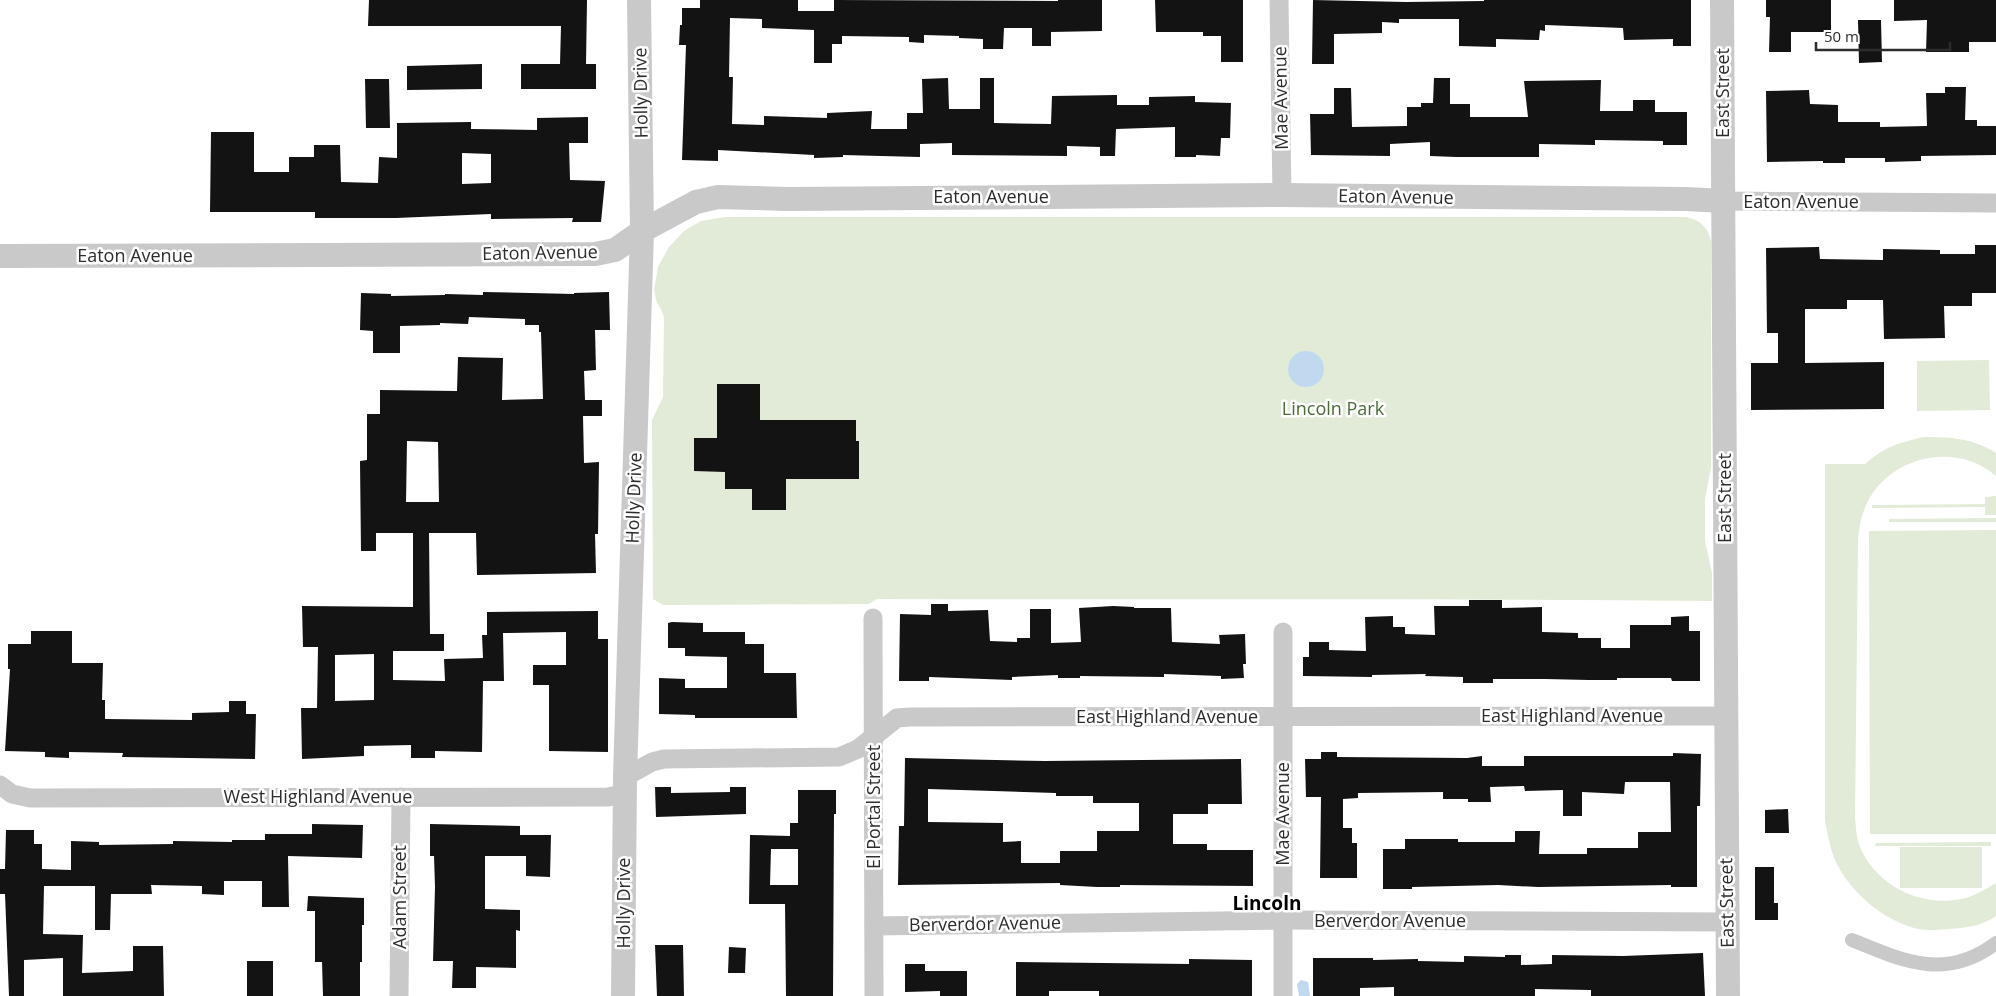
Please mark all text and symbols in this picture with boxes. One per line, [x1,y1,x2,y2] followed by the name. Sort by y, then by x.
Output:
[1816,20,1950,52] scale bar
[1824,26,1859,46] text: 50 m
[1267,46,1293,150] street label: Mae Avenue
[627,47,653,139] street label: Holly Drive
[1710,48,1734,138] street label: East Street
[1338,183,1454,209] street label: Eaton Avenue
[933,184,1049,208] street label: Eaton Avenue
[1743,189,1859,213] street label: Eaton Avenue
[482,239,598,265] street label: Eaton Avenue
[77,243,193,267] street label: Eaton Avenue
[1282,396,1385,420] park label: Lincoln Park
[619,452,647,544] street label: Holly Drive
[1712,453,1736,543] street label: East Street
[1481,703,1663,727] street label: East Highland Avenue
[1076,704,1258,728] street label: East Highland Avenue
[861,745,885,869] street label: El Portal Street
[1270,762,1294,866] street label: Mae Avenue
[224,784,412,808] street label: West Highland Avenue
[387,845,411,949] street label: Adam Street
[611,858,635,948] street label: Holly Drive
[1713,858,1739,948] street label: East Street
[1233,890,1301,916] district label: Lincoln
[1314,908,1466,932] street label: Berverdor Avenue
[909,910,1061,936] street label: Berverdor Avenue

